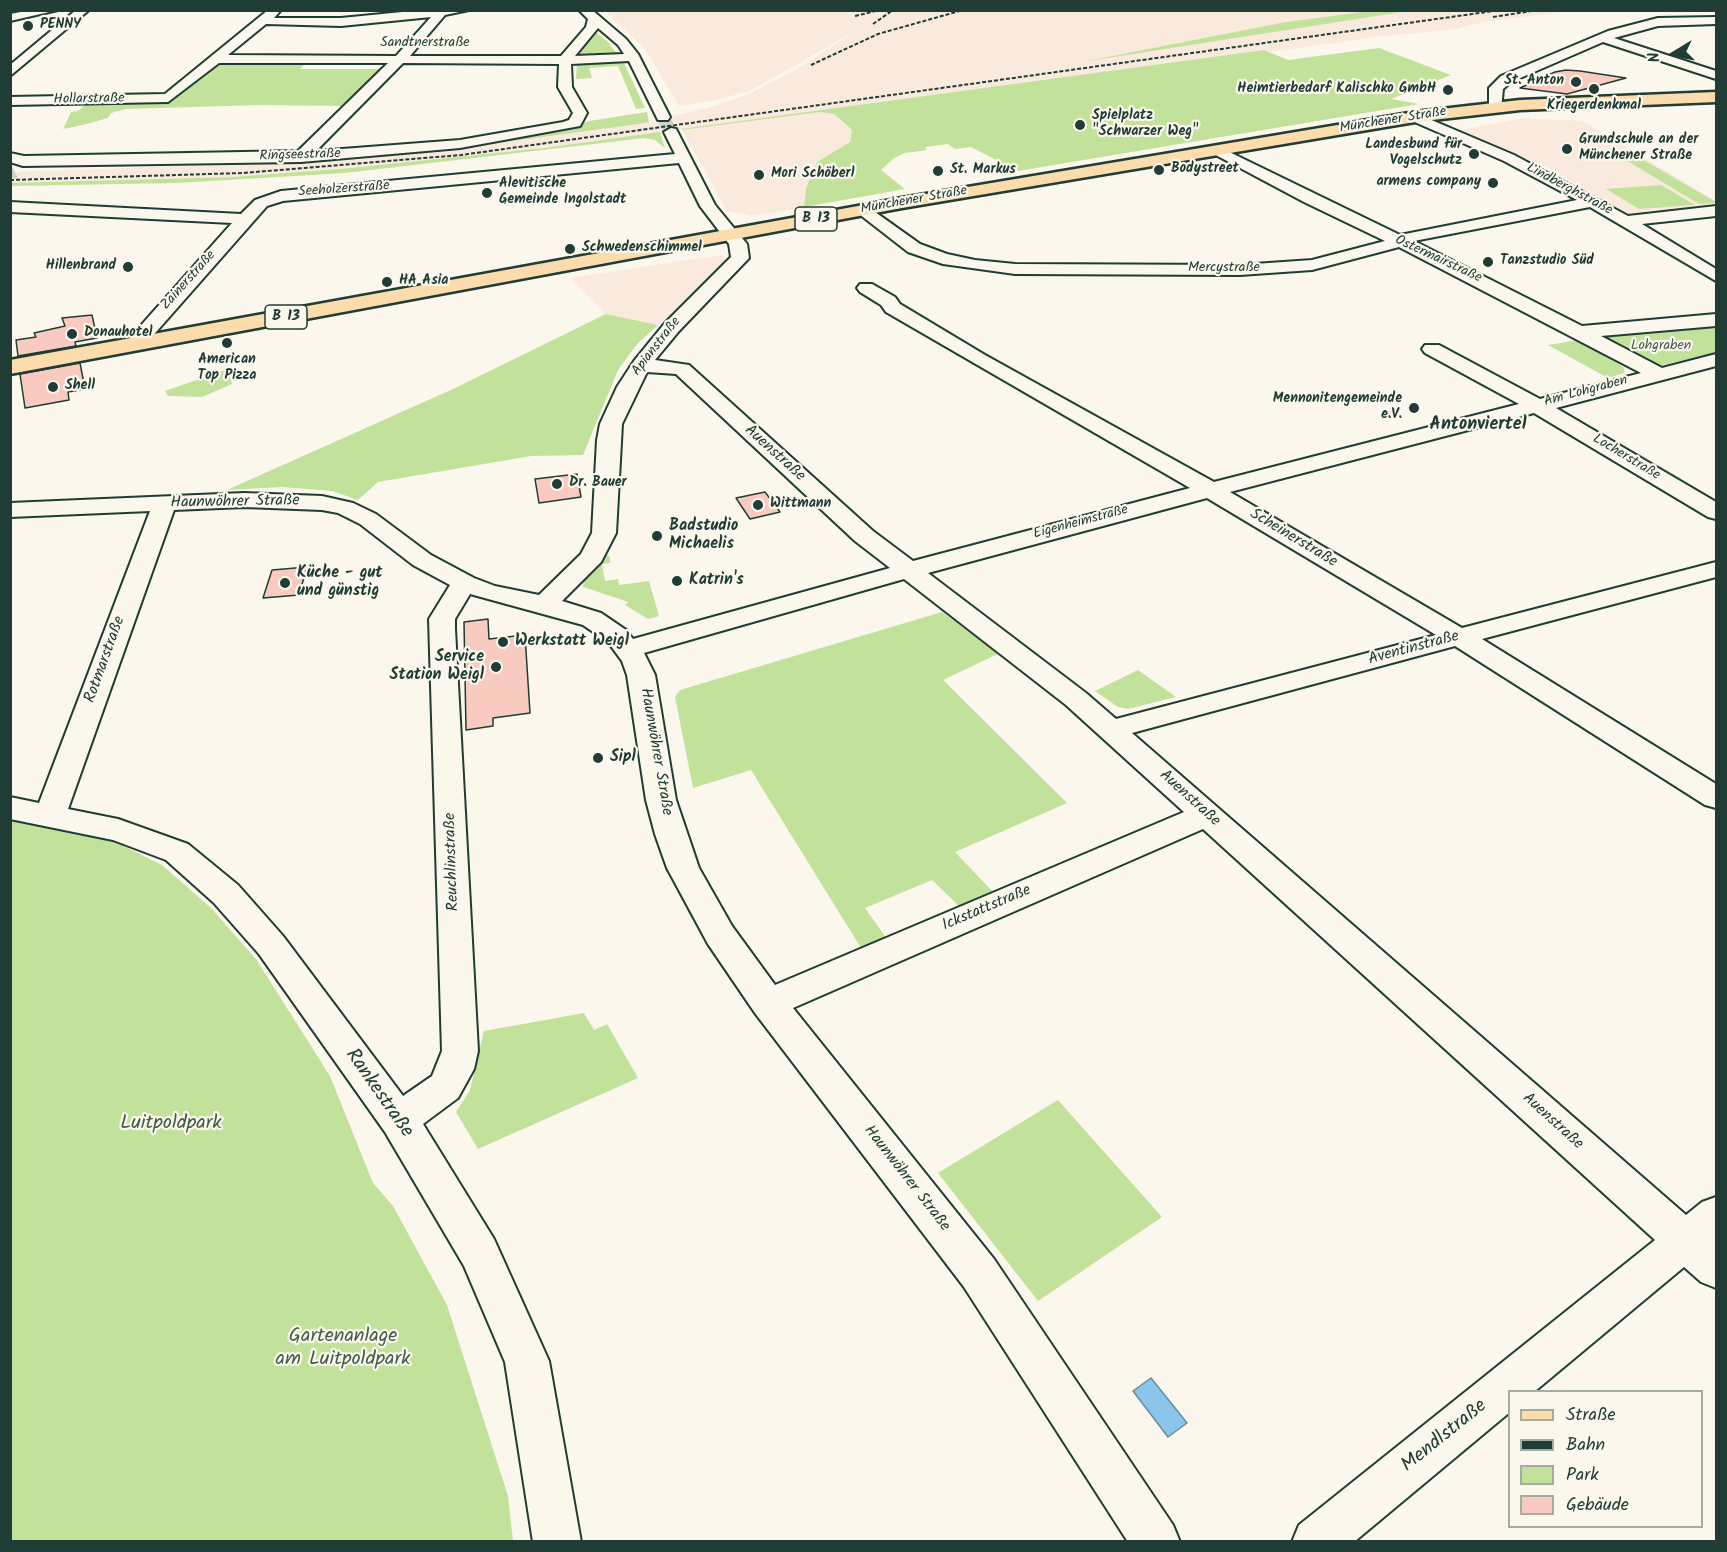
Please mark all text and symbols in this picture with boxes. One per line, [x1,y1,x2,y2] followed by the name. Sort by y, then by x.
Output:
[40,18,81,34] place label: PENNY
[21,19,35,33] marker: PENNY
[1643,24,1703,84] north arrow
[380,36,470,52] street label: Sandtnerstraße
[1642,50,1668,64] text: N
[1504,74,1564,90] place label: St. Anton
[1569,75,1583,89] marker: St. Anton
[1237,82,1436,98] place label: Heimtierbedarf Kalischko GmbH
[1587,82,1601,96] marker: Kriegerdenkmal
[1441,83,1455,97] marker: Heimtierbedarf Kalischko GmbH
[53,91,125,109] street label: Hollarstraße
[1547,99,1641,115] place label: Kriegerdenkmal
[1338,104,1448,138] street label: Münchener Straße
[1092,109,1199,142] place label: Spielplatz "Schwarzer Weg"
[1073,118,1087,132] marker: Spielplatz "Schwarzer Weg"
[1579,133,1698,166] place label: Grundschule an der Münchener Straße
[1365,138,1462,170] place label: Landesbund für Vogelschutz
[1560,142,1574,156] marker: Grundschule an der Münchener Straße
[259,146,341,166] street label: Ringseestraße
[1467,147,1481,161] marker: Landesbund für Vogelschutz
[1523,160,1615,220] street label: Lindberghstraße
[1171,162,1239,178] place label: Bodystreet
[950,163,1016,179] place label: St. Markus
[1152,163,1166,177] marker: Bodystreet
[931,164,945,178] marker: St. Markus
[771,167,854,183] place label: Mori Schöberl
[752,168,766,182] marker: Mori Schöberl
[1376,175,1481,191] place label: armens company
[1486,176,1500,190] marker: armens company
[499,177,626,210] place label: Alevitische Gemeinde Ingolstadt
[298,178,390,202] street label: Seeholzerstraße
[859,183,969,219] street label: Münchener Straße
[480,186,494,200] marker: Alevitische Gemeinde Ingolstadt
[795,207,837,231] road number: B 13
[1392,233,1484,287] street label: Ostermairstraße
[582,241,702,257] place label: Schwedenschimmel
[563,242,577,256] marker: Schwedenschimmel
[158,248,220,314] street label: Zainerstraße
[1500,254,1594,270] place label: Tanzstudio Süd
[1481,255,1495,269] marker: Tanzstudio Süd
[46,259,116,275] place label: Hillenbrand
[121,260,135,274] marker: Hillenbrand
[1188,261,1260,277] street label: Mercystraße
[399,274,448,290] place label: HA Asia
[380,275,394,289] marker: HA Asia
[265,305,307,329] road number: B 13
[629,314,685,380] street label: Apianstraße
[84,326,153,342] place label: Donauhotel
[65,327,79,341] marker: Donauhotel
[220,336,234,350] marker: American Top Pizza
[1631,339,1691,355] park label: Lohgraben
[198,353,256,386] place label: American Top Pizza
[1542,373,1630,411] street label: Am Lohgraben
[65,379,95,395] place label: Shell
[46,380,60,394] marker: Shell
[1273,392,1402,424] place label: Mennonitengemeinde e.V.
[1407,401,1421,415] marker: Mennonitengemeinde e.V.
[1430,415,1526,437] district label: Antonviertel
[740,422,808,486] street label: Auenstraße
[1589,431,1663,485] street label: Locherstraße
[569,476,627,492] place label: Dr. Bauer
[550,477,564,491] marker: Dr. Bauer
[170,492,300,514] street label: Haunwöhrer Straße
[770,497,831,513] place label: Wittmann
[751,498,765,512] marker: Wittmann
[1032,502,1130,544] street label: Eigenheimstraße
[1246,505,1340,573] street label: Scheinerstraße
[669,517,738,555] place label: Badstudio Michaelis
[650,529,664,543] marker: Badstudio Michaelis
[297,564,382,602] place label: Küche - gut und günstig
[689,571,744,591] place label: Katrin's
[670,574,684,588] marker: Katrin's
[278,576,292,590] marker: Küche - gut und günstig
[81,614,131,706] street label: Rotmarstraße
[1367,628,1461,670] street label: Aventinstraße
[515,632,629,652] place label: Werkstatt Weigl
[496,635,510,649] marker: Werkstatt Weigl
[390,648,484,686] place label: Service Station Weigl
[489,660,503,674] marker: Service Station Weigl
[634,687,676,817] street label: Haunwöhrer Straße
[610,748,636,768] place label: Sipl
[591,751,605,765] marker: Sipl
[1155,767,1223,831] street label: Auenstraße
[442,812,464,912] street label: Reuchlinstraße
[940,882,1034,936] street label: Ickstattstraße
[339,1045,417,1143] street label: Rankestraße
[1518,1090,1586,1154] street label: Auenstraße
[120,1113,222,1137] park label: Luitpoldpark
[859,1122,953,1236] street label: Haunwöhrer Straße
[276,1326,410,1373] park label: Gartenanlage am Luitpoldpark
[1508,1390,1703,1528] legend
[1397,1395,1493,1479] street label: Mendlstraße
[1566,1401,1616,1430] text: Straße
[1566,1431,1605,1460] text: Bahn
[1566,1461,1599,1490] text: Park
[1566,1491,1629,1520] text: Gebäude

